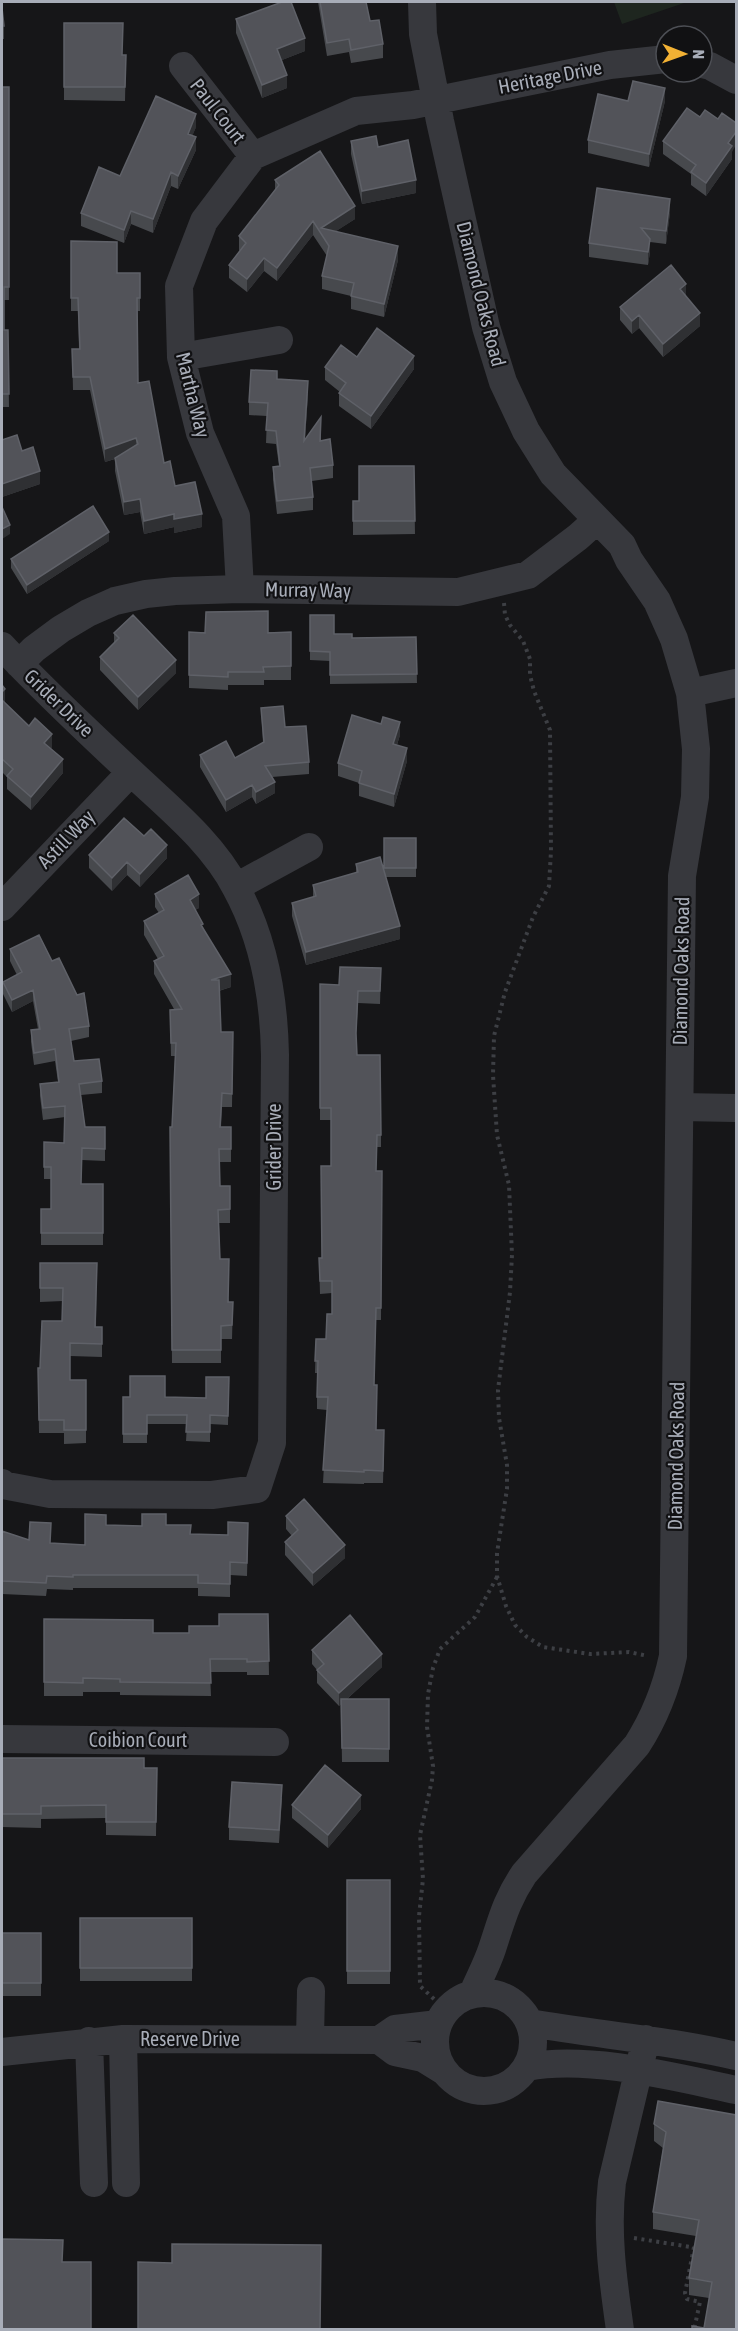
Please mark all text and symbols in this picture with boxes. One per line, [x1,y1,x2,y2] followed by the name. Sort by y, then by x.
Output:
[654,24,714,84] north arrow
[690,49,708,59] text: N
[496,55,604,98] street label: Heritage Drive
[186,74,251,148] street label: Paul Court
[452,219,511,369] street label: Diamond Oaks Road
[172,350,215,440] street label: Martha Way
[265,577,351,602] street label: Murray Way
[20,664,99,741] street label: Grider Drive
[32,805,99,873] street label: Astill Way
[668,897,693,1045] street label: Diamond Oaks Road
[262,1103,285,1191] street label: Grider Drive
[663,1382,688,1530] street label: Diamond Oaks Road
[89,1728,187,1751] street label: Coibion Court
[140,2027,240,2050] street label: Reserve Drive

